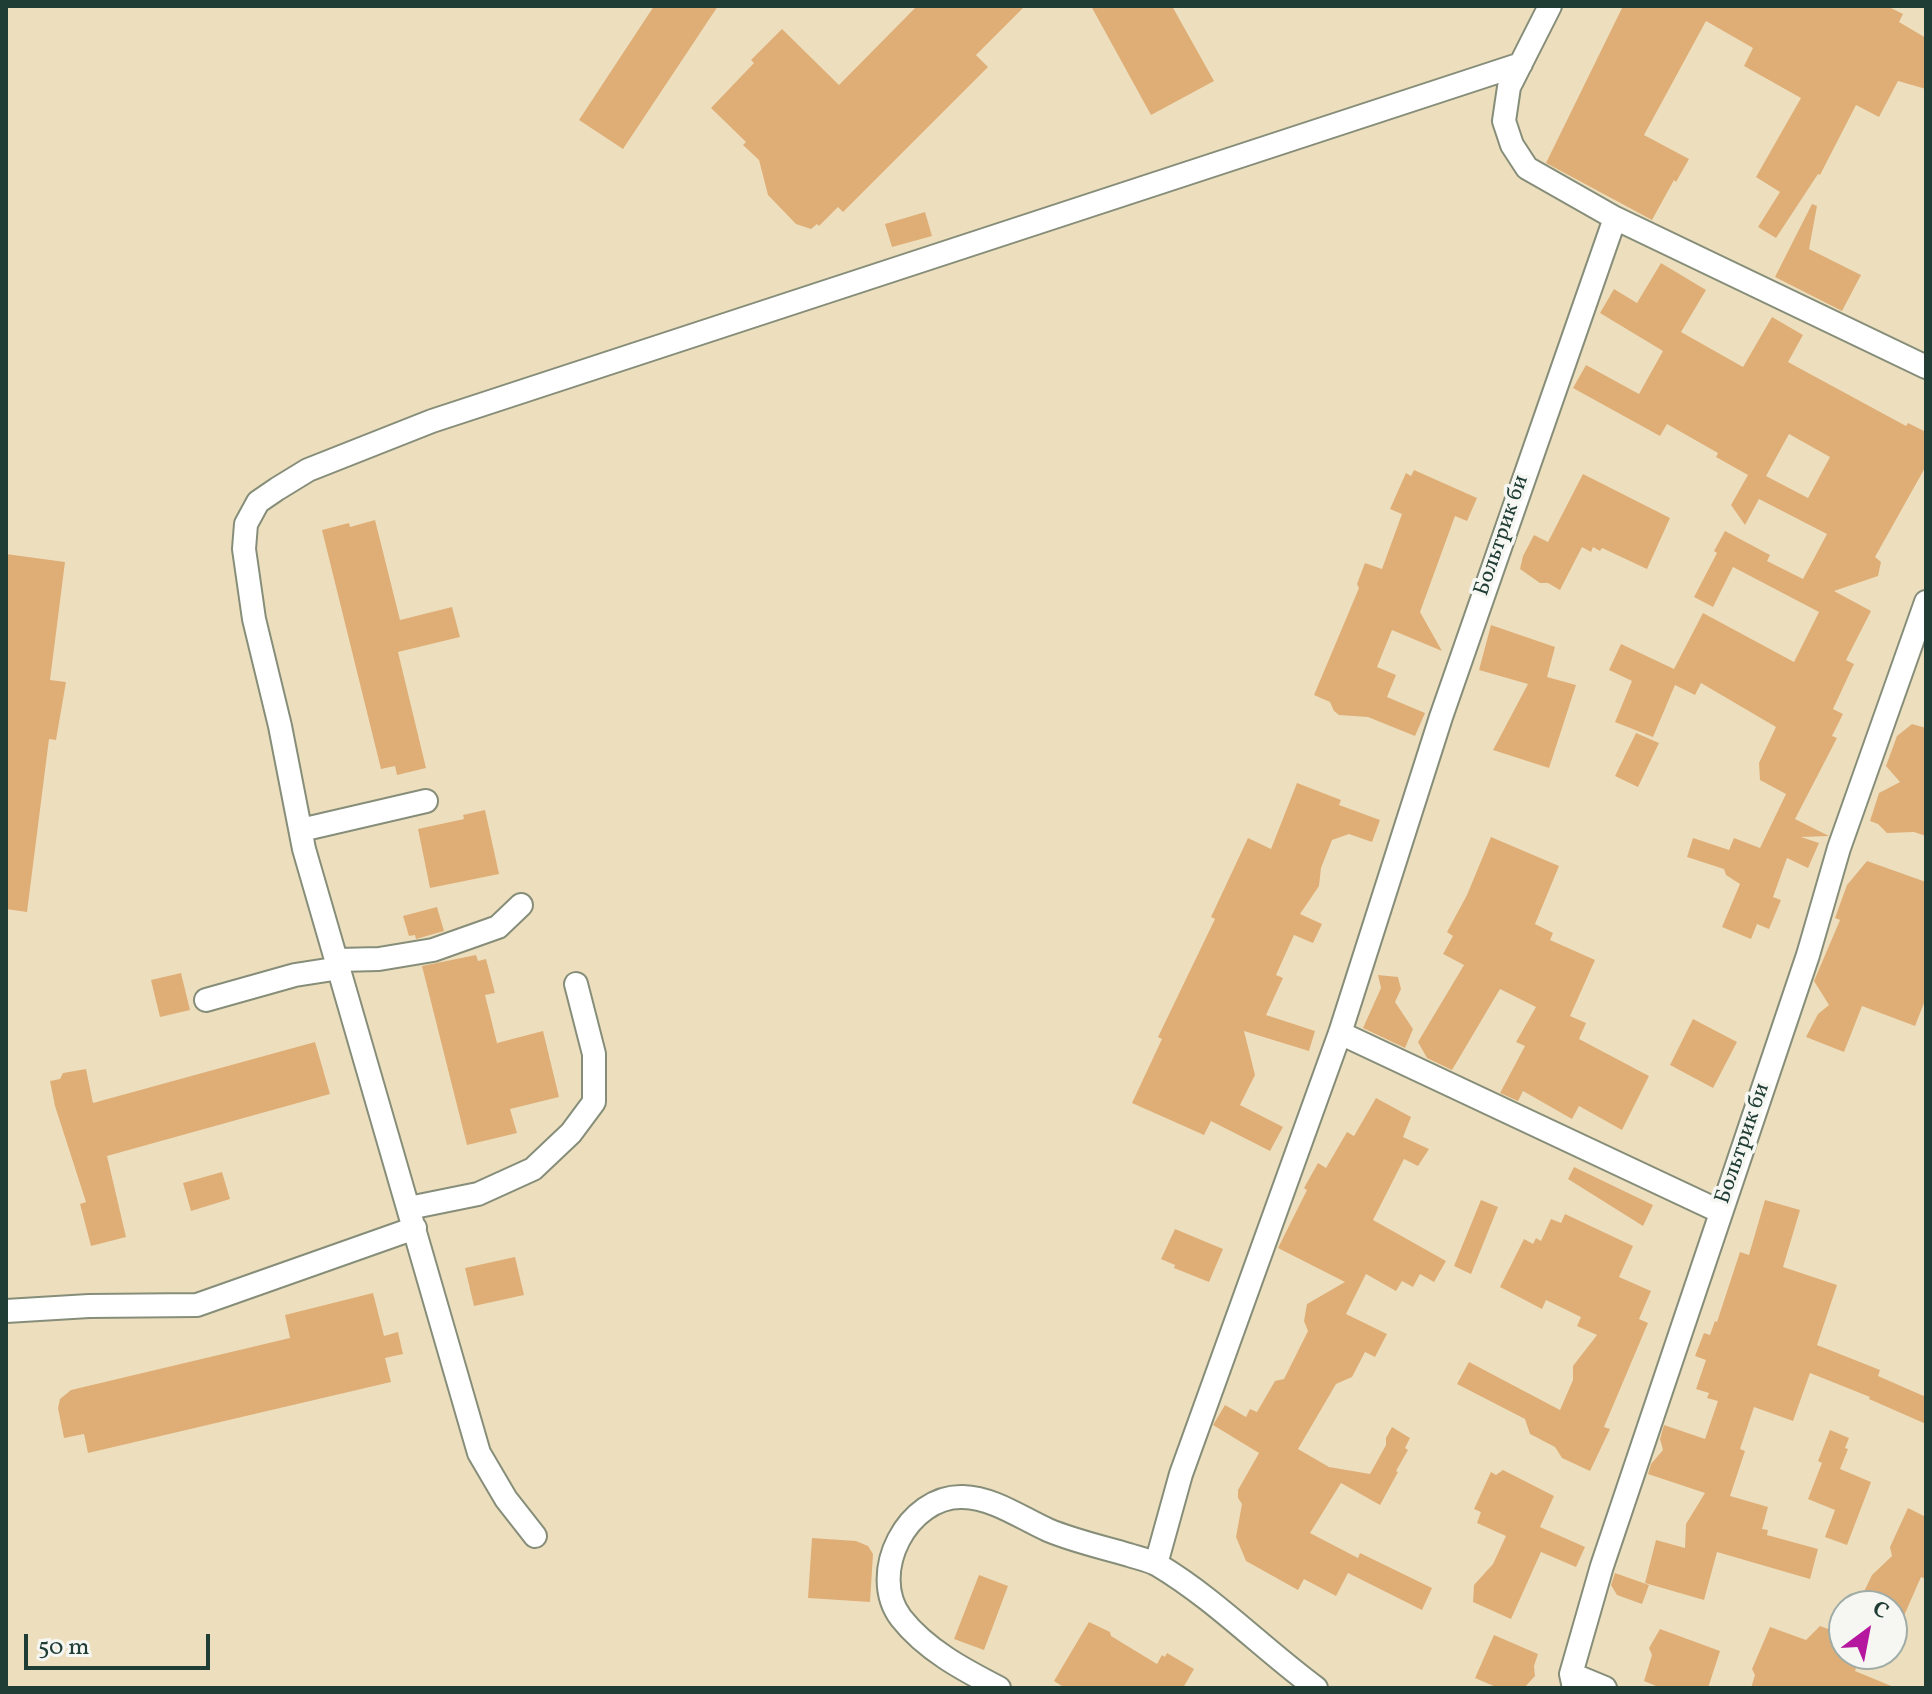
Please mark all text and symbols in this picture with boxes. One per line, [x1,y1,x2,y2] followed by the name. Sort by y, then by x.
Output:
[1470,472,1536,600] street label: Больтрик би
[1711,1080,1777,1208] street label: Больтрик би
[1828,1590,1908,1670] north arrow
[1866,1594,1894,1628] text: С
[28,1618,214,1668] scale bar
[38,1631,90,1665] text: 50 m

